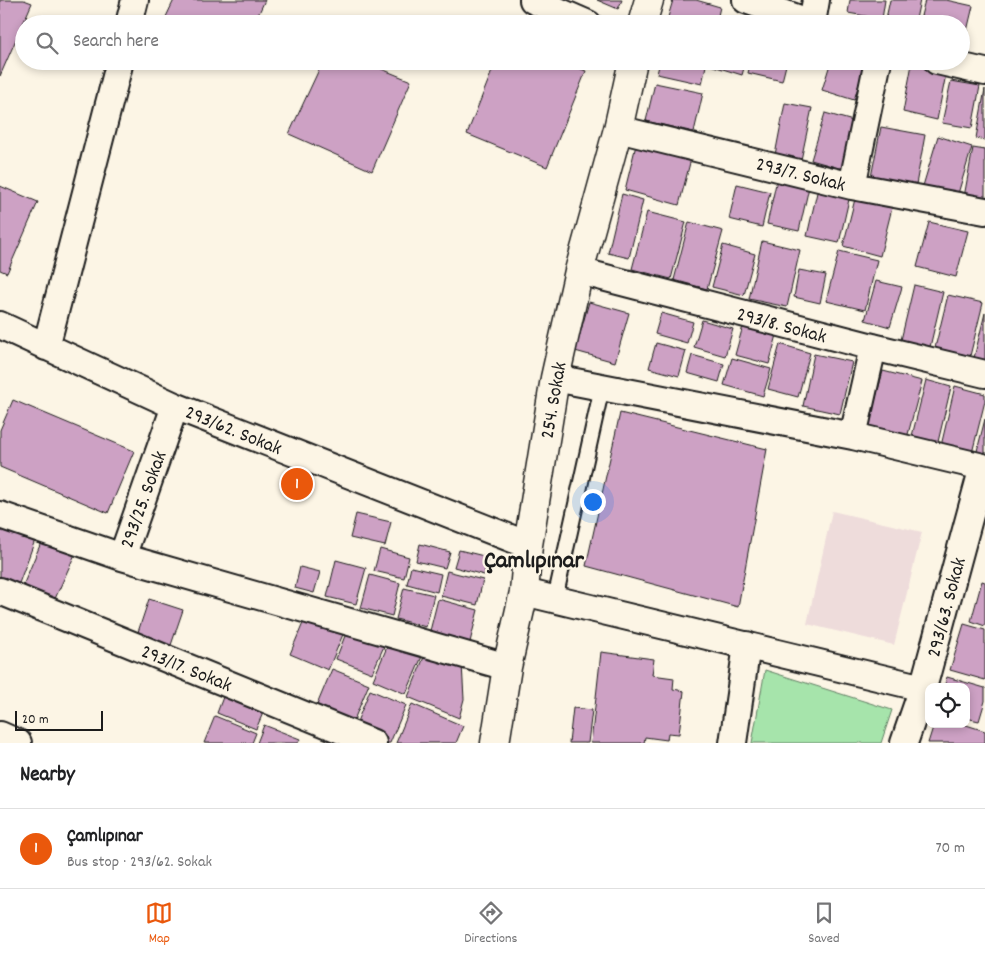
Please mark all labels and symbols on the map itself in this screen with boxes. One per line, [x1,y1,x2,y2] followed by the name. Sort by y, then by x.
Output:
[752,151,848,201] street label: 293/7. Sokak
[733,301,829,352] street label: 293/8. Sokak
[534,360,575,441] street label: 254. Sokak
[180,400,286,464] street label: 293/62. Sokak
[114,447,175,553] street label: 293/25. Sokak
[281,465,313,503] pin: 1
[580,489,606,515] your location
[484,544,585,580] district label: Çamlıpınar
[921,555,975,661] street label: 293/63. Sokak
[136,639,236,701] street label: 293/17. Sokak
[15,708,102,731] scale bar

